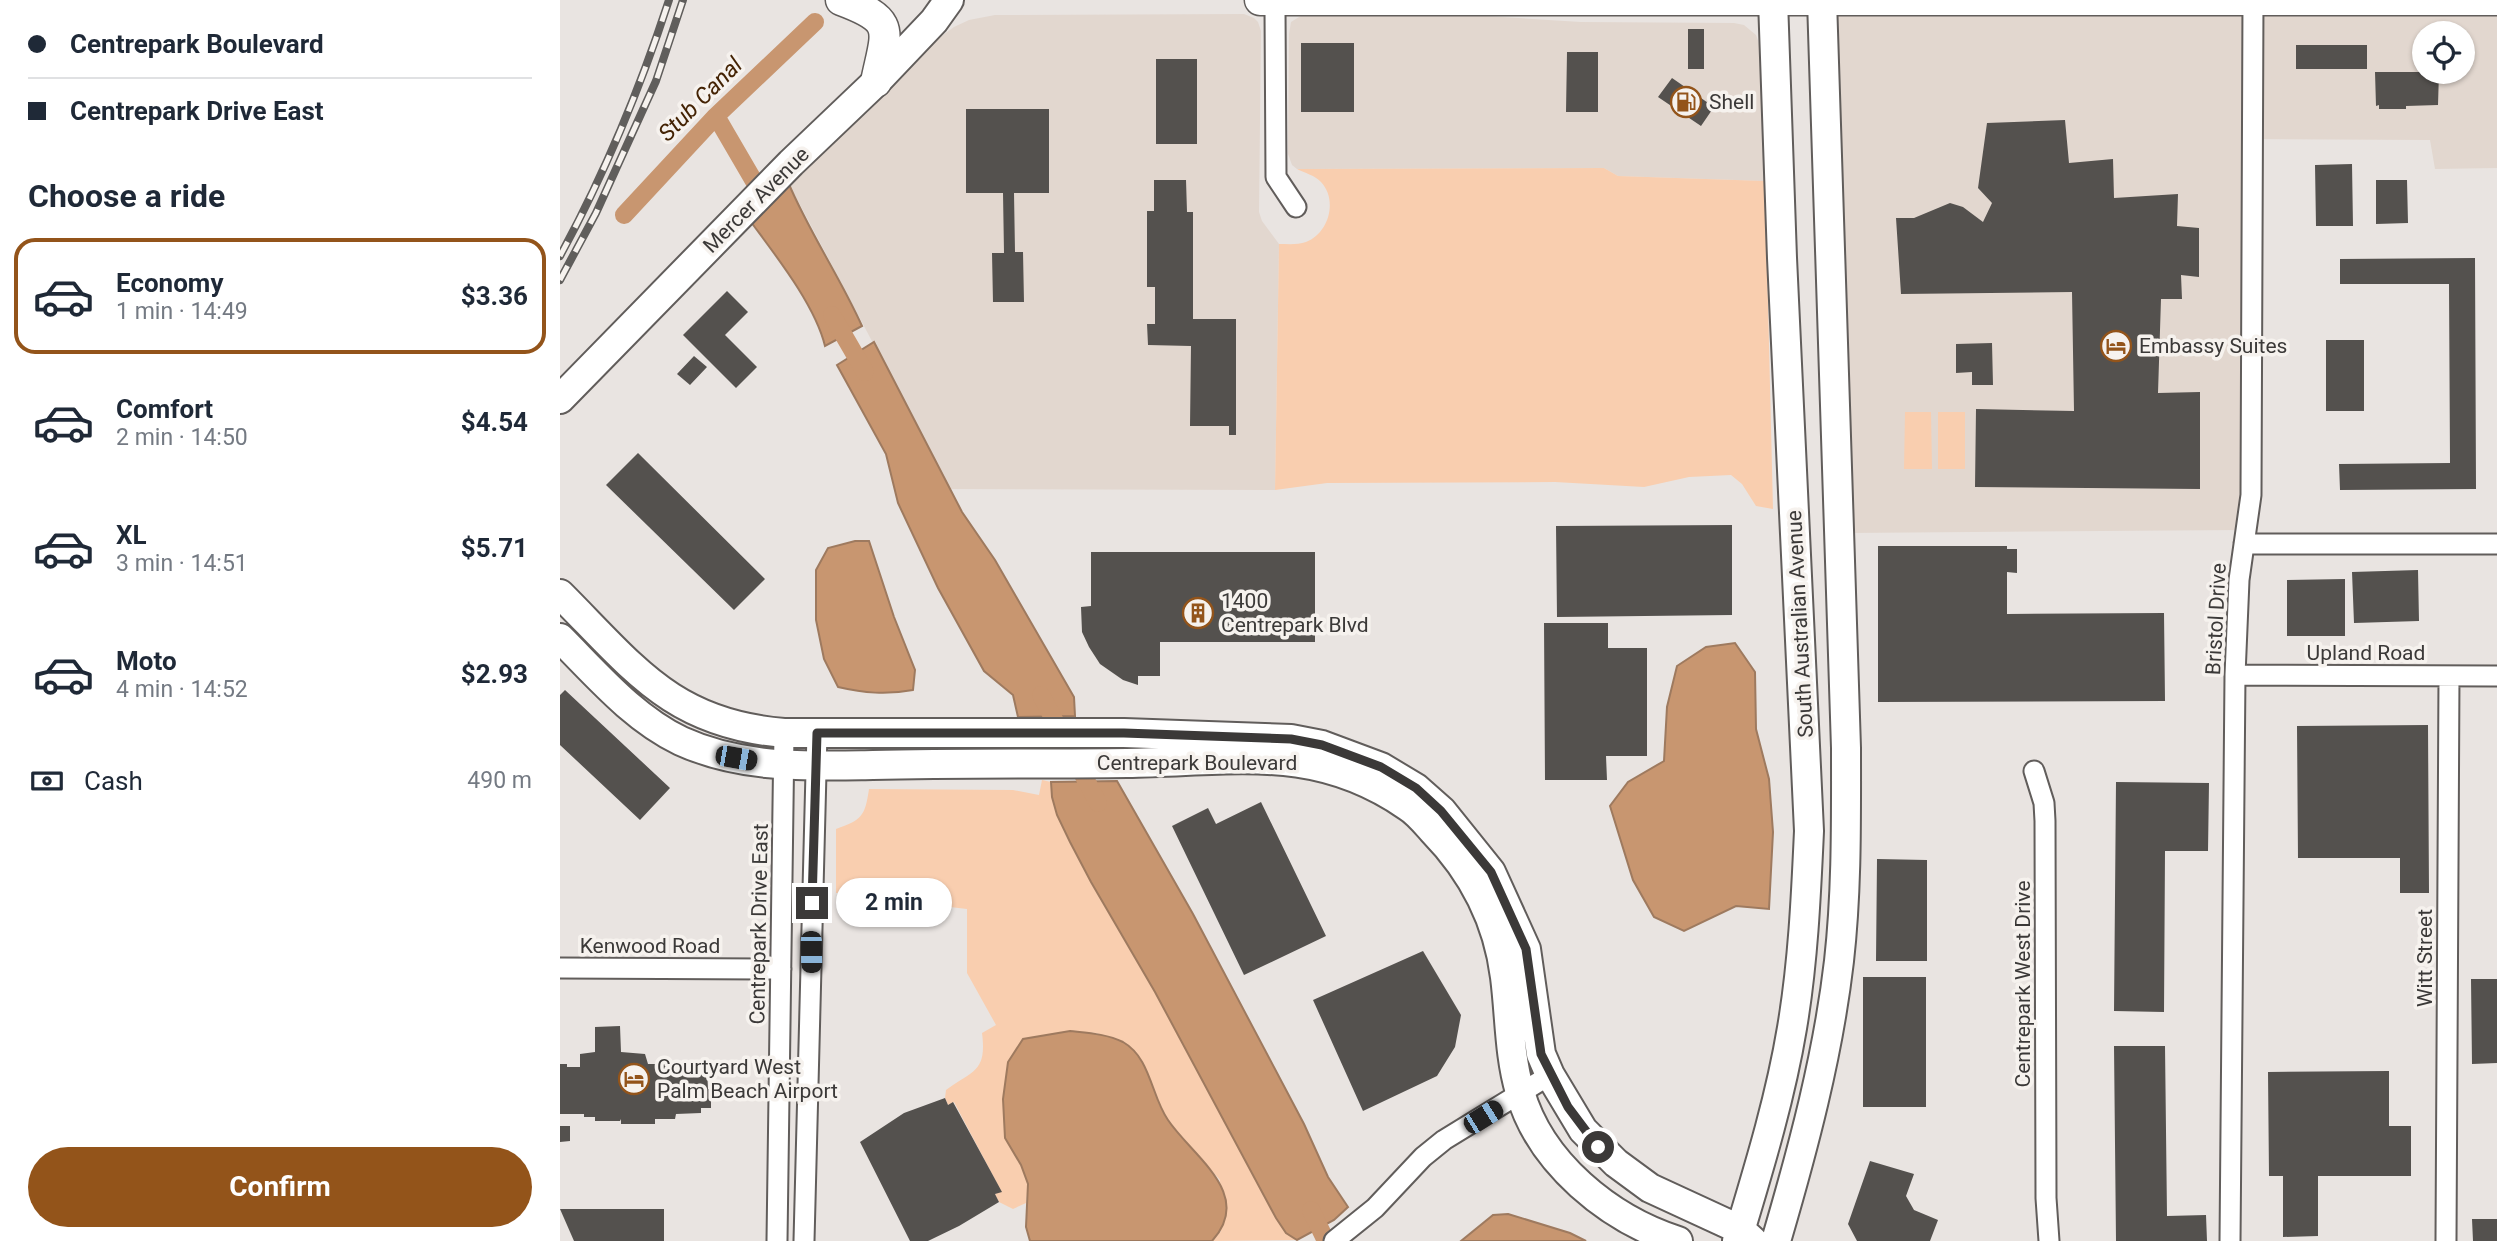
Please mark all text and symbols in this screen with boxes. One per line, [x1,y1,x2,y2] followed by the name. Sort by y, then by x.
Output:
[2412,21,2475,84] map controls
[2412,21,2475,84] button: locate
[70,29,324,59] text: Centrepark Boulevard
[653,51,748,147] water label: Stub Canal
[1669,85,1703,119] fuel station icon: Shell
[1709,90,1754,114] place label: Shell
[70,96,324,126] text: Centrepark Drive East
[698,142,814,258] street label: Mercer Avenue
[28,177,225,215] text: Choose a ride
[32,265,95,328] icon: car
[116,268,223,298] text: Economy
[461,281,528,311] text: $3.36
[116,298,248,325] text: 1 min · 14:49
[2099,329,2133,363] hotel icon: Embassy Suites
[2139,334,2287,358] place label: Embassy Suites
[32,391,95,454] icon: car
[116,394,213,424] text: Comfort
[461,407,528,437] text: $4.54
[116,424,248,451] text: 2 min · 14:50
[1782,510,1818,738] street label: South Australian Avenue
[32,517,95,580] icon: car
[116,520,147,550] text: XL
[461,533,528,563] text: $5.71
[116,550,248,577] text: 3 min · 14:51
[2201,562,2231,676] street label: Bristol Drive
[1221,589,1369,637] place label: 1400 Centrepark Blvd
[1181,596,1215,630] building icon: 1400 Centrepark Blvd
[2307,641,2425,665] street label: Upland Road
[32,643,95,706] icon: car
[116,646,177,676] text: Moto
[461,659,528,689] text: $2.93
[116,676,248,703] text: 4 min · 14:52
[714,744,759,772] car
[1097,751,1297,775] street label: Centrepark Boulevard
[28,762,66,800] icon: cash
[84,766,143,796] text: Cash
[467,767,532,794] text: 490 m
[745,823,773,1025] street label: Centrepark Drive East
[836,878,952,928] callout: 2 min
[2011,880,2035,1088] street label: Centrepark West Drive
[796,887,828,919] route end
[865,889,923,916] text: 2 min
[2413,909,2437,1007] street label: Witt Street
[801,931,822,973] car
[580,934,720,958] street label: Kenwood Road
[657,1055,838,1103] place label: Courtyard West Palm Beach Airport
[617,1062,651,1096] hotel icon: Courtyard West Palm Beach Airport
[1460,1097,1507,1137] car
[1582,1131,1614,1163] route start
[28,1147,532,1227] button: Confirm

